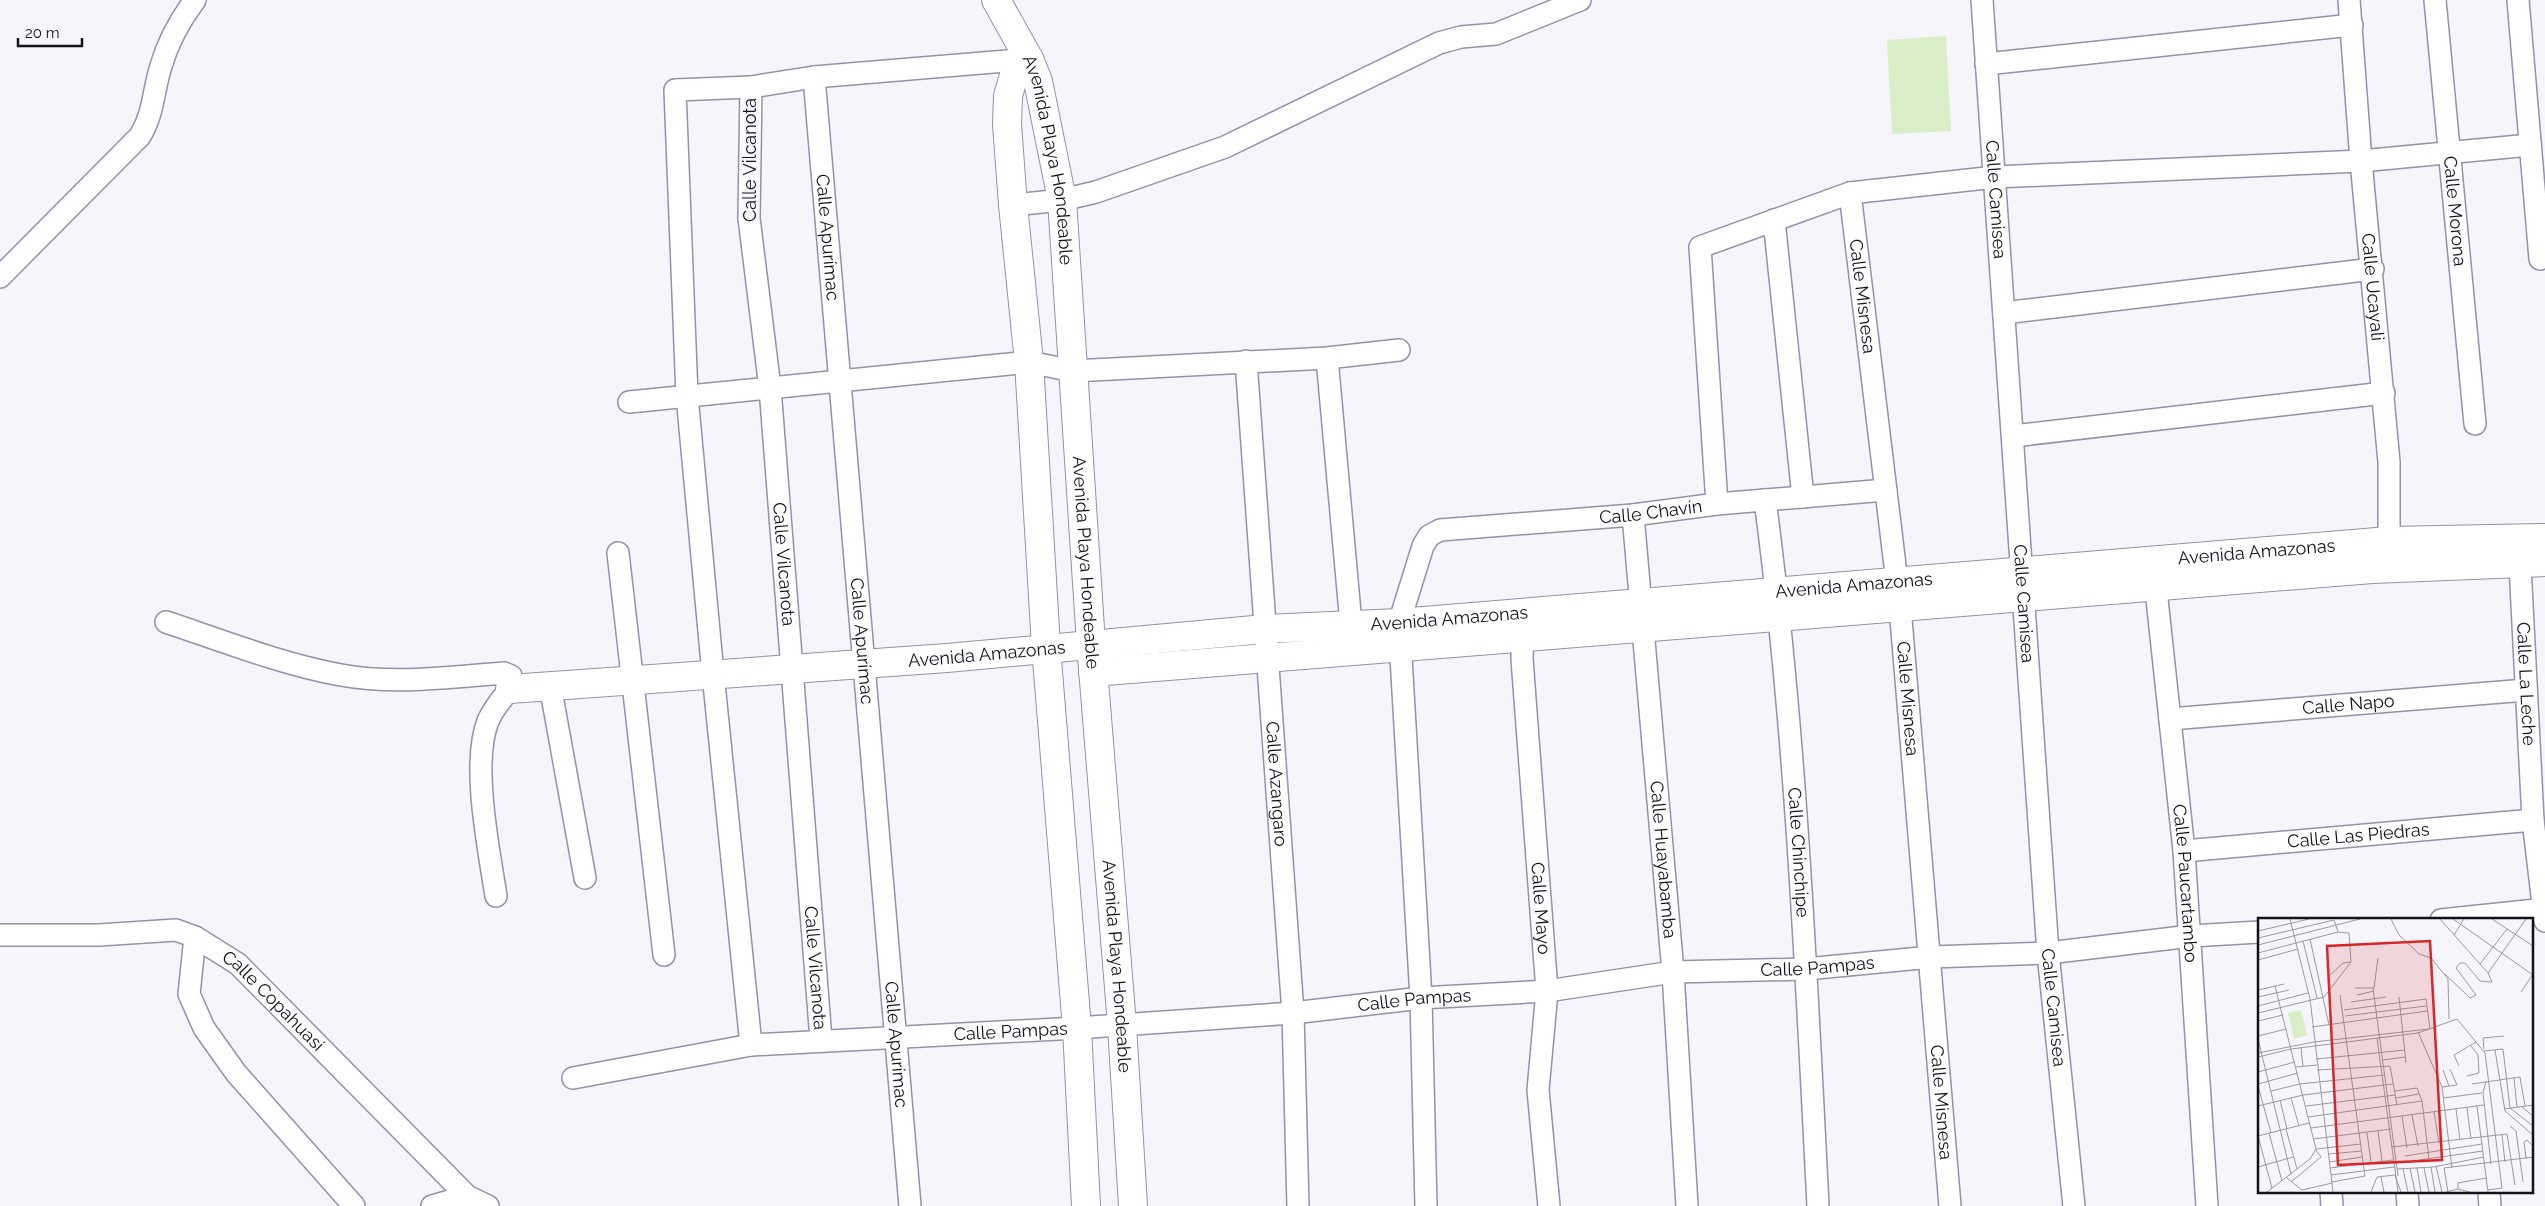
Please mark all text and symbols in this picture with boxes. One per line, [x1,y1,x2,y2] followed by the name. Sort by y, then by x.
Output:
[18,15,81,47] scale bar
[25,24,60,42] text: 20 m
[1018,52,1077,266] street label: Avenida Playa Hondeable
[739,98,760,222] street label: Calle Vilcanota
[1982,139,2011,260] street label: Calle Camisea
[2440,155,2471,267] street label: Calle Morona
[812,173,844,302] street label: Calle Apurímac
[2358,232,2389,342] street label: Calle Ucayali
[1846,238,1880,355] street label: Calle Misnesa
[1069,455,1104,670] street label: Avenida Playa Hondeable
[1598,495,1703,528] street label: Calle Chavín
[769,501,800,627] street label: Calle Vilcanota
[2177,534,2336,568] street label: Avenida Amazonas
[2010,543,2039,664] street label: Calle Camisea
[1774,568,1934,602] street label: Avenida Amazonas
[847,577,878,705] street label: Calle Apurímac
[1370,601,1529,634] street label: Avenida Amazonas
[2513,621,2540,747] street label: Calle La Leche
[907,636,1067,671] street label: Avenida Amazonas
[1893,640,1923,757] street label: Calle Misnesa
[2301,690,2396,718] street label: Calle Napo
[1262,720,1292,848] street label: Calle Azangaro
[1646,780,1681,939] street label: Calle Huayabamba
[1784,786,1814,918] street label: Calle Chinchipe
[2169,803,2202,964] street label: Calle Paucartambo
[2286,818,2430,852] street label: Calle Las Piedras
[1099,859,1136,1074] street label: Avenida Playa Hondeable
[1527,861,1555,955] street label: Calle Mayo
[801,905,831,1031] street label: Calle Vilcanota
[2258,918,2532,1194] inset map
[219,946,329,1055] street label: Calle Copahuasi
[2038,947,2071,1068] street label: Calle Camisea
[1760,951,1876,980] street label: Calle Pampas
[881,980,913,1109] street label: Calle Apurímac
[1356,984,1472,1015] street label: Calle Pampas
[953,1017,1068,1044] street label: Calle Pampas
[1927,1044,1957,1160] street label: Calle Misnesa

